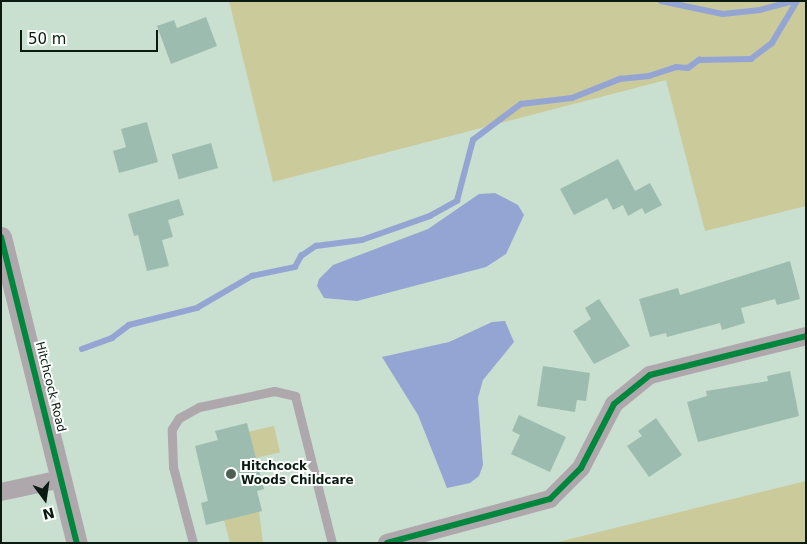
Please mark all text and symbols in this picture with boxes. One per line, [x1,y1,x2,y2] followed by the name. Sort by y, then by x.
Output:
[22,20,160,52] scale bar
[28,30,66,48] text: 50 m
[32,340,68,434] street label: Hitchcock Road
[241,460,354,488] place label: Hitchcock Woods Childcare
[225,468,237,480] marker: Hitchcock Woods Childcare
[20,474,70,524] north arrow
[41,504,56,523] text: N

